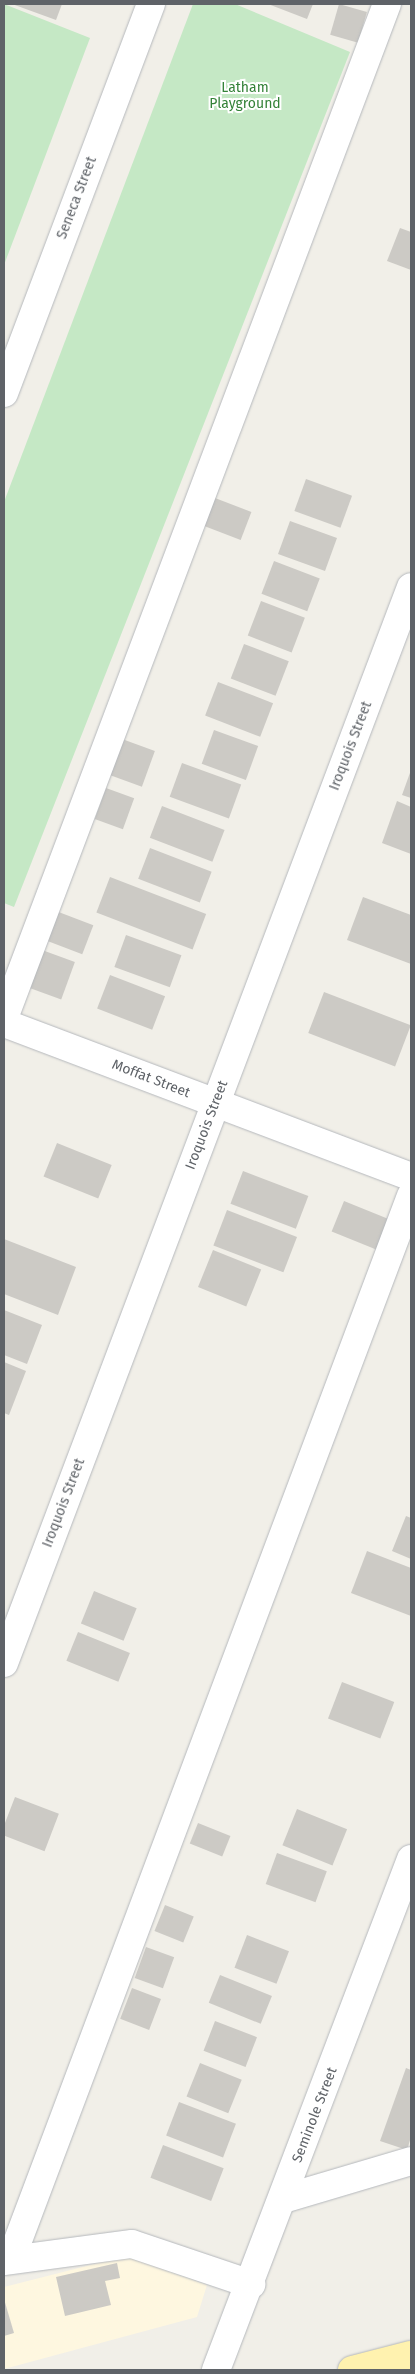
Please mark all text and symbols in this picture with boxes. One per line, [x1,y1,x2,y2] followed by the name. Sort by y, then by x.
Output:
[209,80,281,112] park label: Latham Playground
[54,154,100,242] street label: Seneca Street
[326,699,376,793] street label: Iroquois Street
[109,1056,193,1102] street label: Moffat Street
[182,1078,232,1172] street label: Iroquois Street
[39,1456,89,1550] street label: Iroquois Street
[289,2065,341,2165] street label: Seminole Street

